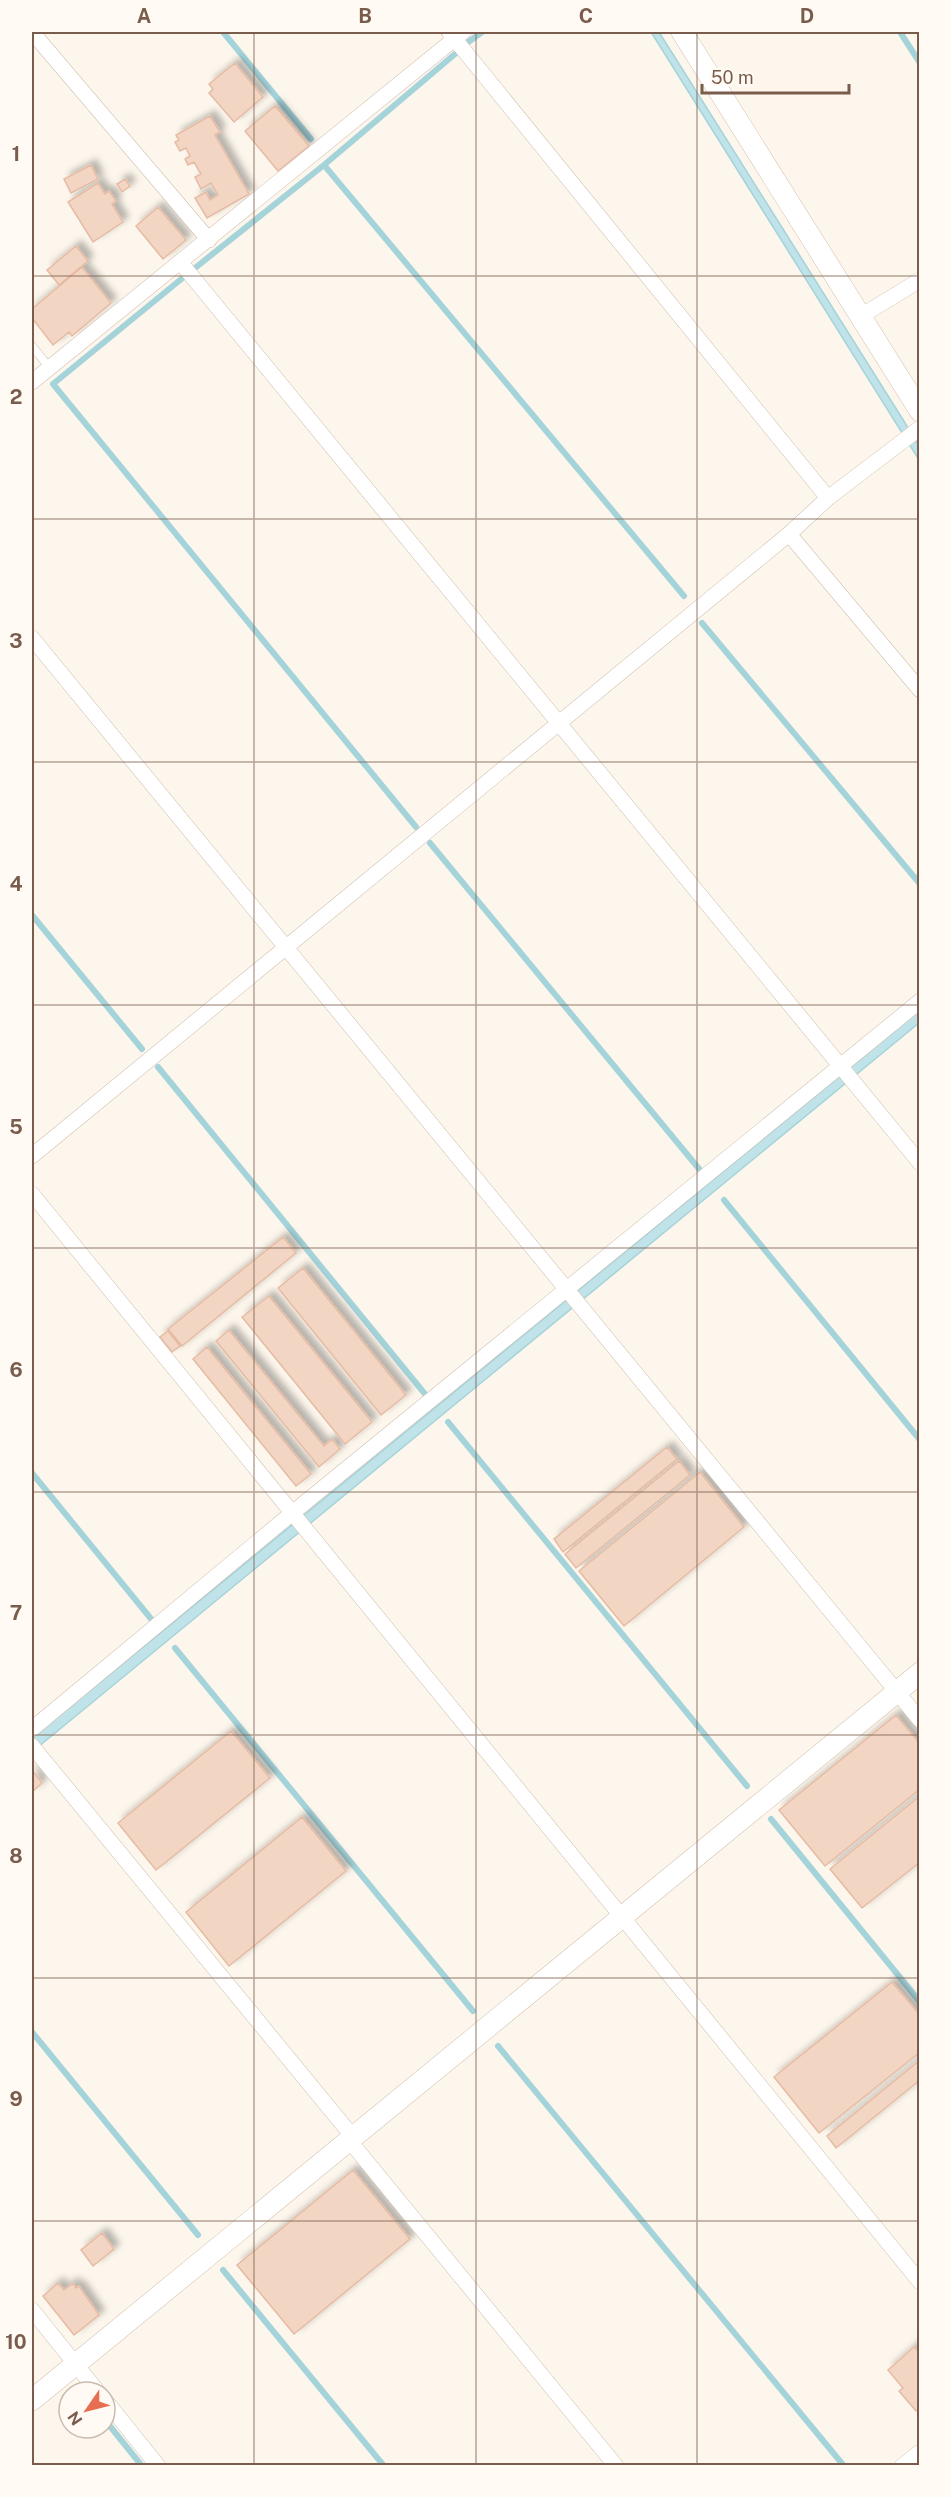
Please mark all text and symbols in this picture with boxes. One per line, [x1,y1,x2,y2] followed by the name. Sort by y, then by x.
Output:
[137,4,151,28] text: A
[358,4,372,28] text: B
[579,4,593,28] text: C
[800,4,814,28] text: D
[702,57,849,95] scale bar
[711,67,754,88] text: 50 m
[12,142,20,166] text: 1
[10,385,22,409] text: 2
[9,629,23,653] text: 3
[9,872,23,896] text: 4
[9,1115,23,1139] text: 5
[9,1358,23,1382] text: 6
[10,1601,22,1625] text: 7
[9,1844,23,1868] text: 8
[9,2087,23,2111] text: 9
[5,2330,27,2354] text: 10
[57,2380,117,2440] north arrow
[64,2408,86,2429] text: N

